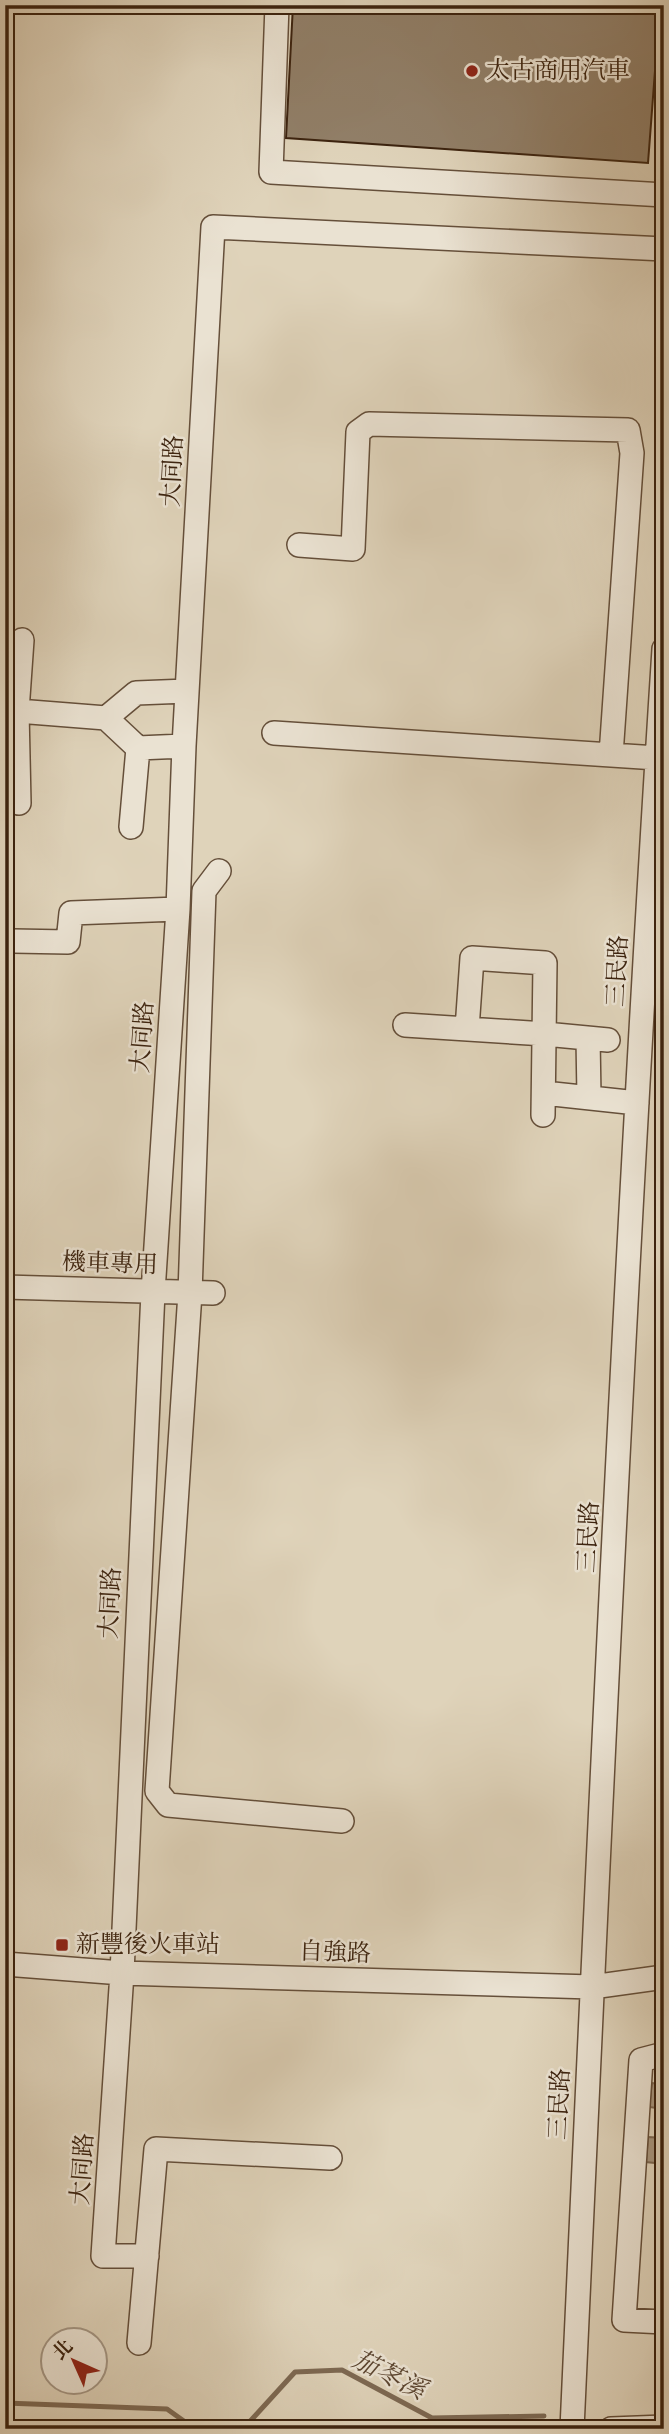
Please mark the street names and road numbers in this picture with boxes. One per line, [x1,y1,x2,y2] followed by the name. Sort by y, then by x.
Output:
[156,434,190,508] street label: 大同路
[601,934,635,1008] street label: 三民路
[126,1000,160,1074] street label: 大同路
[62,1247,158,1281] street label: 機車專用
[572,1500,606,1574] street label: 三民路
[94,1566,128,1640] street label: 大同路
[298,1937,372,1969] street label: 自強路
[543,2067,577,2141] street label: 三民路
[66,2132,100,2206] street label: 大同路

